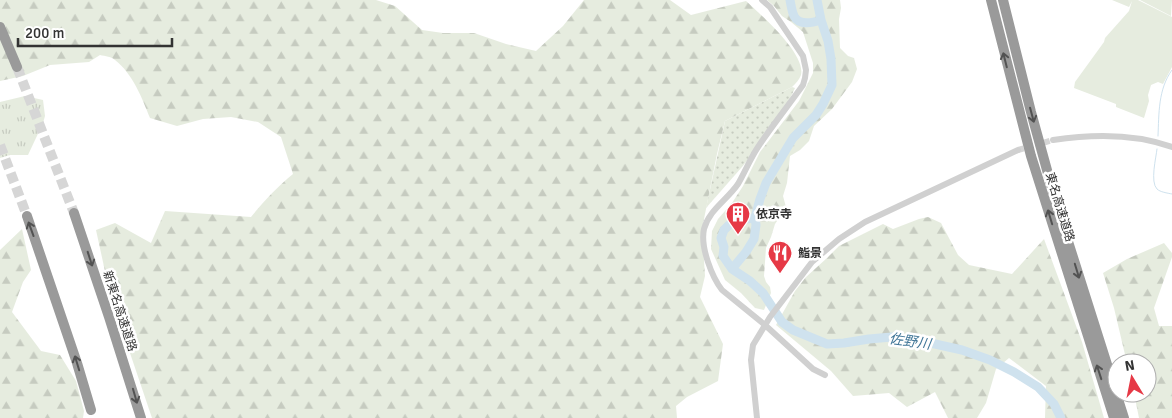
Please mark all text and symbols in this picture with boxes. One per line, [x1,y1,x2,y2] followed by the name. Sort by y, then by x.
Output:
[18,15,171,47] scale bar
[25,24,65,42] text: 200 m
[1000,53,1009,69] one-way arrow
[1028,107,1037,123] one-way arrow
[1042,171,1077,244] street label: 東名高速道路
[725,201,751,235] building icon: 依京寺
[756,207,792,222] place label: 依京寺
[1044,209,1054,225] one-way arrow
[26,222,35,237] one-way arrow
[767,240,793,274] restaurant icon: 鮨景
[798,246,822,261] place label: 鮨景
[86,251,96,267] one-way arrow
[1073,263,1083,279] one-way arrow
[99,269,140,353] street label: 新東名高速道路
[888,330,934,353] water label: 佐野川
[1107,353,1157,403] north arrow
[72,356,82,372] one-way arrow
[1124,356,1136,375] text: N
[1093,364,1103,380] one-way arrow
[130,388,140,404] one-way arrow

